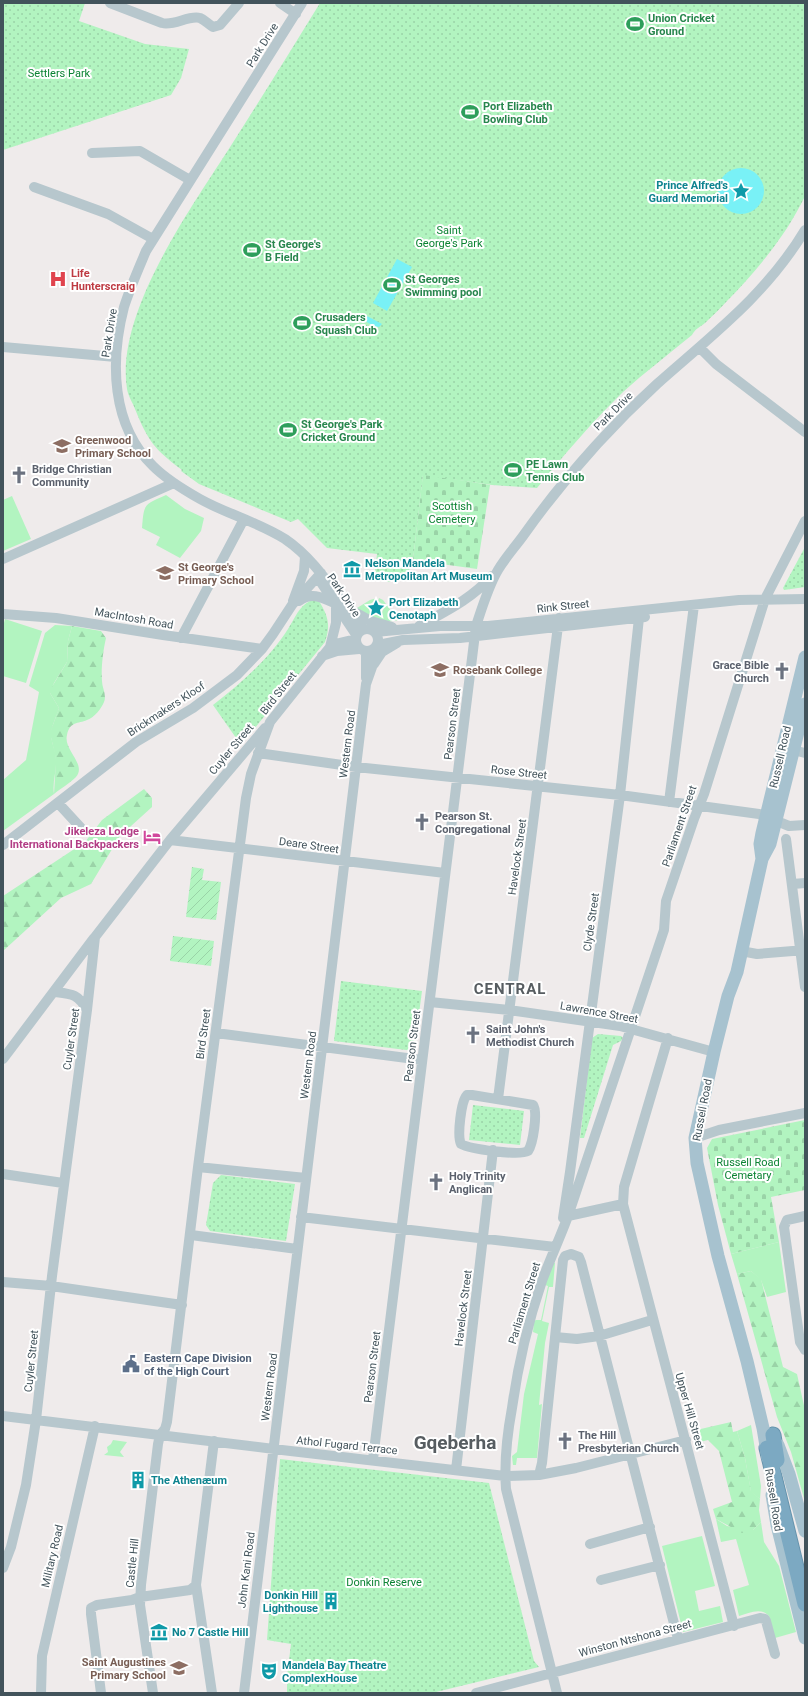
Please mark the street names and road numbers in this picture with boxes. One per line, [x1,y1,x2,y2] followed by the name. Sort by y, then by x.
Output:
[244,21,281,70] street label: Park Drive
[99,307,120,359] street label: Park Drive
[591,389,636,433] street label: Park Drive
[324,571,363,620] street label: Park Drive
[536,597,590,616] street label: Rink Street
[93,605,174,632] street label: MacIntosh Road
[258,669,299,717] street label: Bird Street
[125,679,208,739] street label: Brickmakers Kloof
[442,687,463,761] street label: Pearson Street
[337,709,358,779] street label: Western Road
[206,721,257,777] street label: Cuyler Street
[767,725,794,789] street label: Russell Road
[490,763,548,782] street label: Rose Street
[660,784,700,868] street label: Parliament Street
[506,818,529,896] street label: Havelock Street
[278,835,340,856] street label: Deare Street
[581,892,602,952] street label: Clyde Street
[559,999,639,1026] street label: Lawrence Street
[61,1007,82,1071] street label: Cuyler Street
[194,1007,214,1060] street label: Bird Street
[402,1009,423,1083] street label: Pearson Street
[298,1030,319,1100] street label: Western Road
[690,1078,715,1142] street label: Russell Road
[506,1260,543,1346] street label: Parliament Street
[452,1269,475,1347] street label: Havelock Street
[22,1329,41,1393] street label: Cuyler Street
[362,1330,383,1404] street label: Pearson Street
[259,1352,280,1422] street label: Western Road
[672,1371,707,1451] street label: Upper Hill Street
[296,1434,398,1457] street label: Athol Fugard Terrace
[762,1468,785,1532] street label: Russell Road
[39,1523,66,1589] street label: Military Road
[235,1531,258,1609] street label: John Kani Road
[123,1538,142,1588] street label: Castle Hill
[577,1617,693,1660] street label: Winston Ntshona Street

